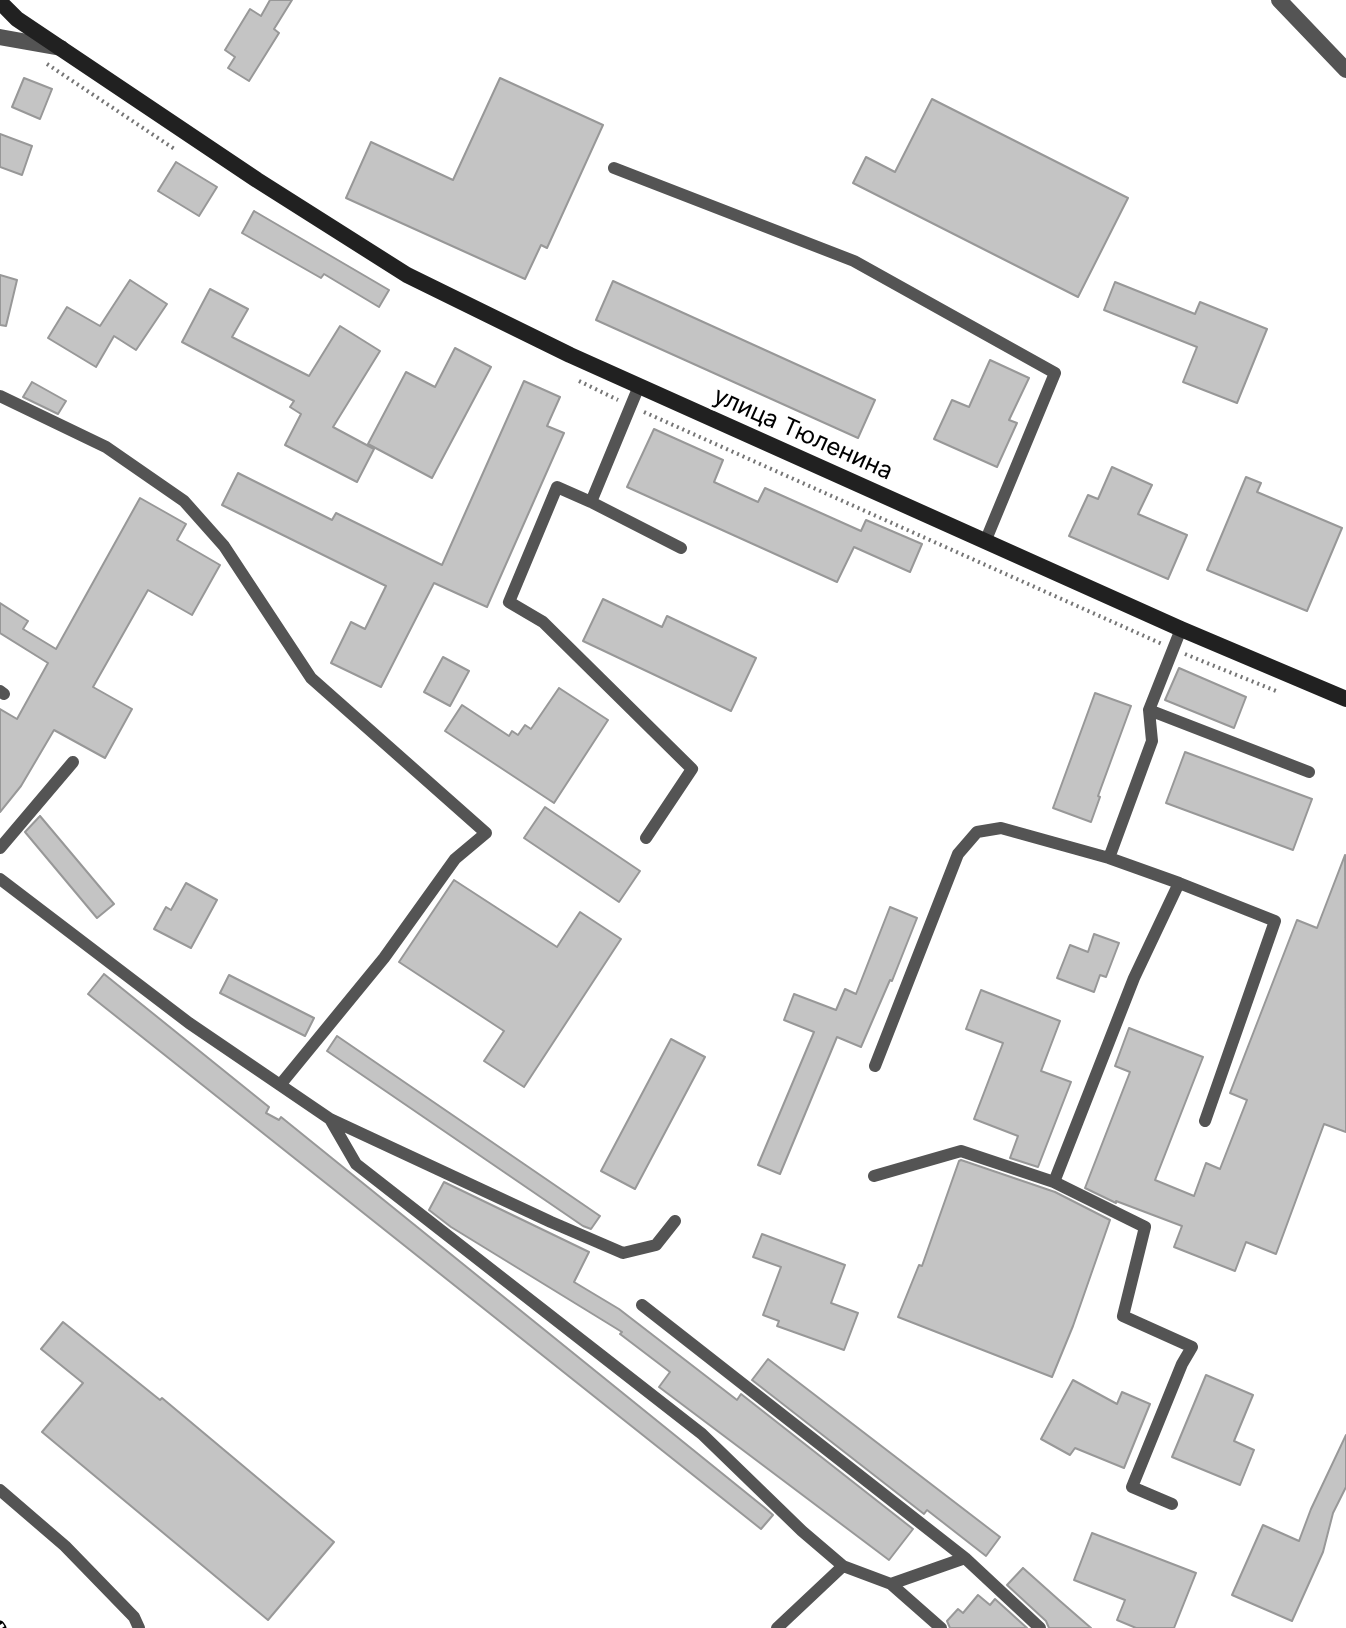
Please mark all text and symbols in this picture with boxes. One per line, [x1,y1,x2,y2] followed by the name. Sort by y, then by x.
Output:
[709,382,897,486] street label: улица Тюленина

